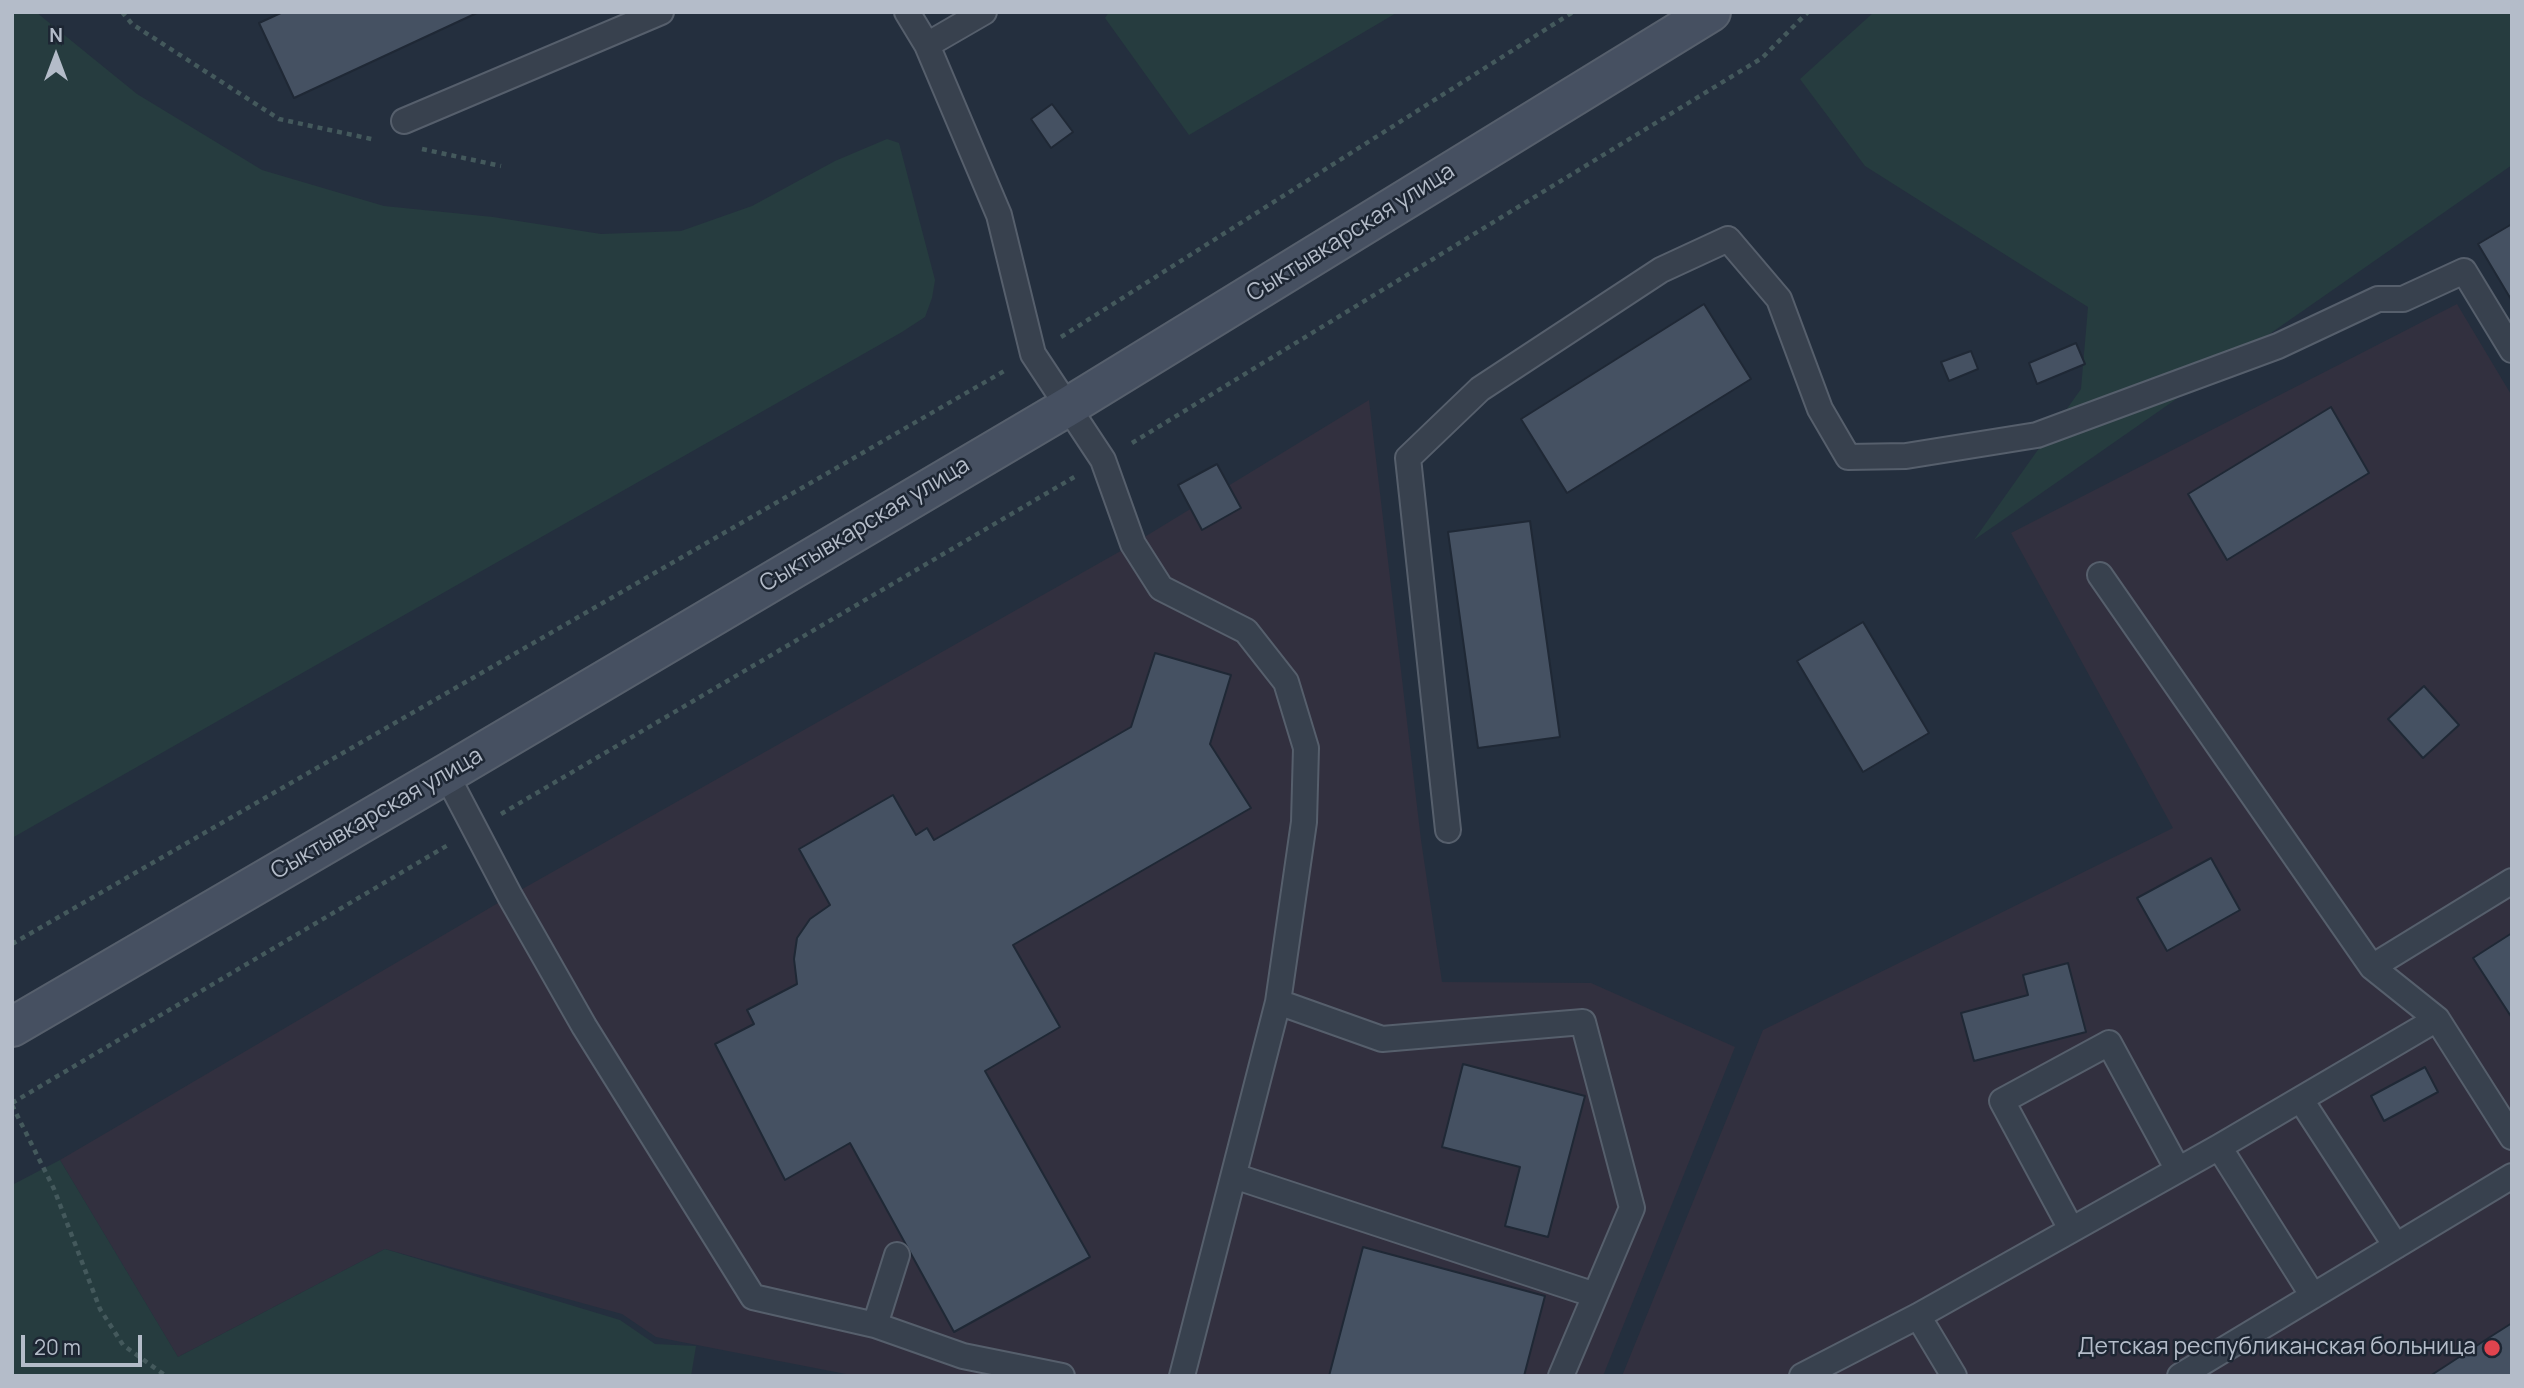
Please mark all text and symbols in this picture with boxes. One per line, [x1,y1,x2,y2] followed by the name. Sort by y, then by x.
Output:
[21,21,91,91] north arrow
[49,22,63,48] text: N
[1242,158,1460,308] street label: Сыктывкарская улица
[755,451,975,599] street label: Сыктывкарская улица
[266,742,488,886] street label: Сыктывкарская улица
[24,1322,145,1366] scale bar
[34,1333,81,1361] text: 20 m
[2078,1334,2476,1362] place label: Детская республиканская больница
[2482,1338,2502,1358] marker: Детская республиканская больница

